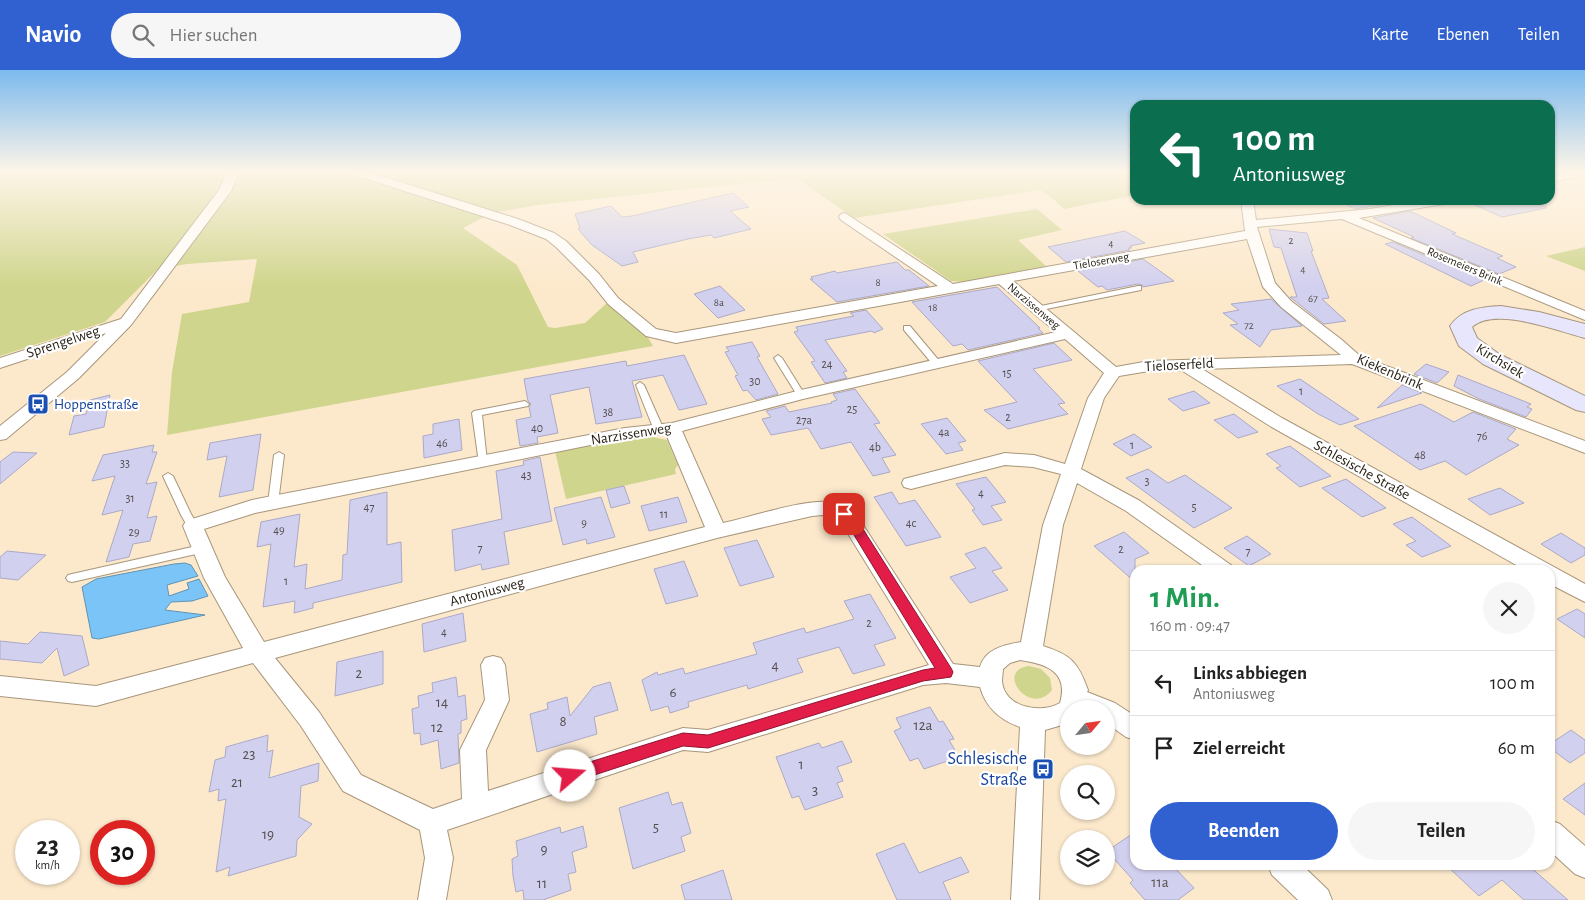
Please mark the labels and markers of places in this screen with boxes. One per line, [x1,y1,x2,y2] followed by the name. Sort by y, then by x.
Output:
[26,392,50,416] bus stop icon: Hoppenstraße
[54,397,139,412] place label: Hoppenstraße
[823,493,865,535] pin
[948,750,1027,789] place label: Schlesische Straße
[1031,757,1055,781] bus stop icon: Schlesische Straße

